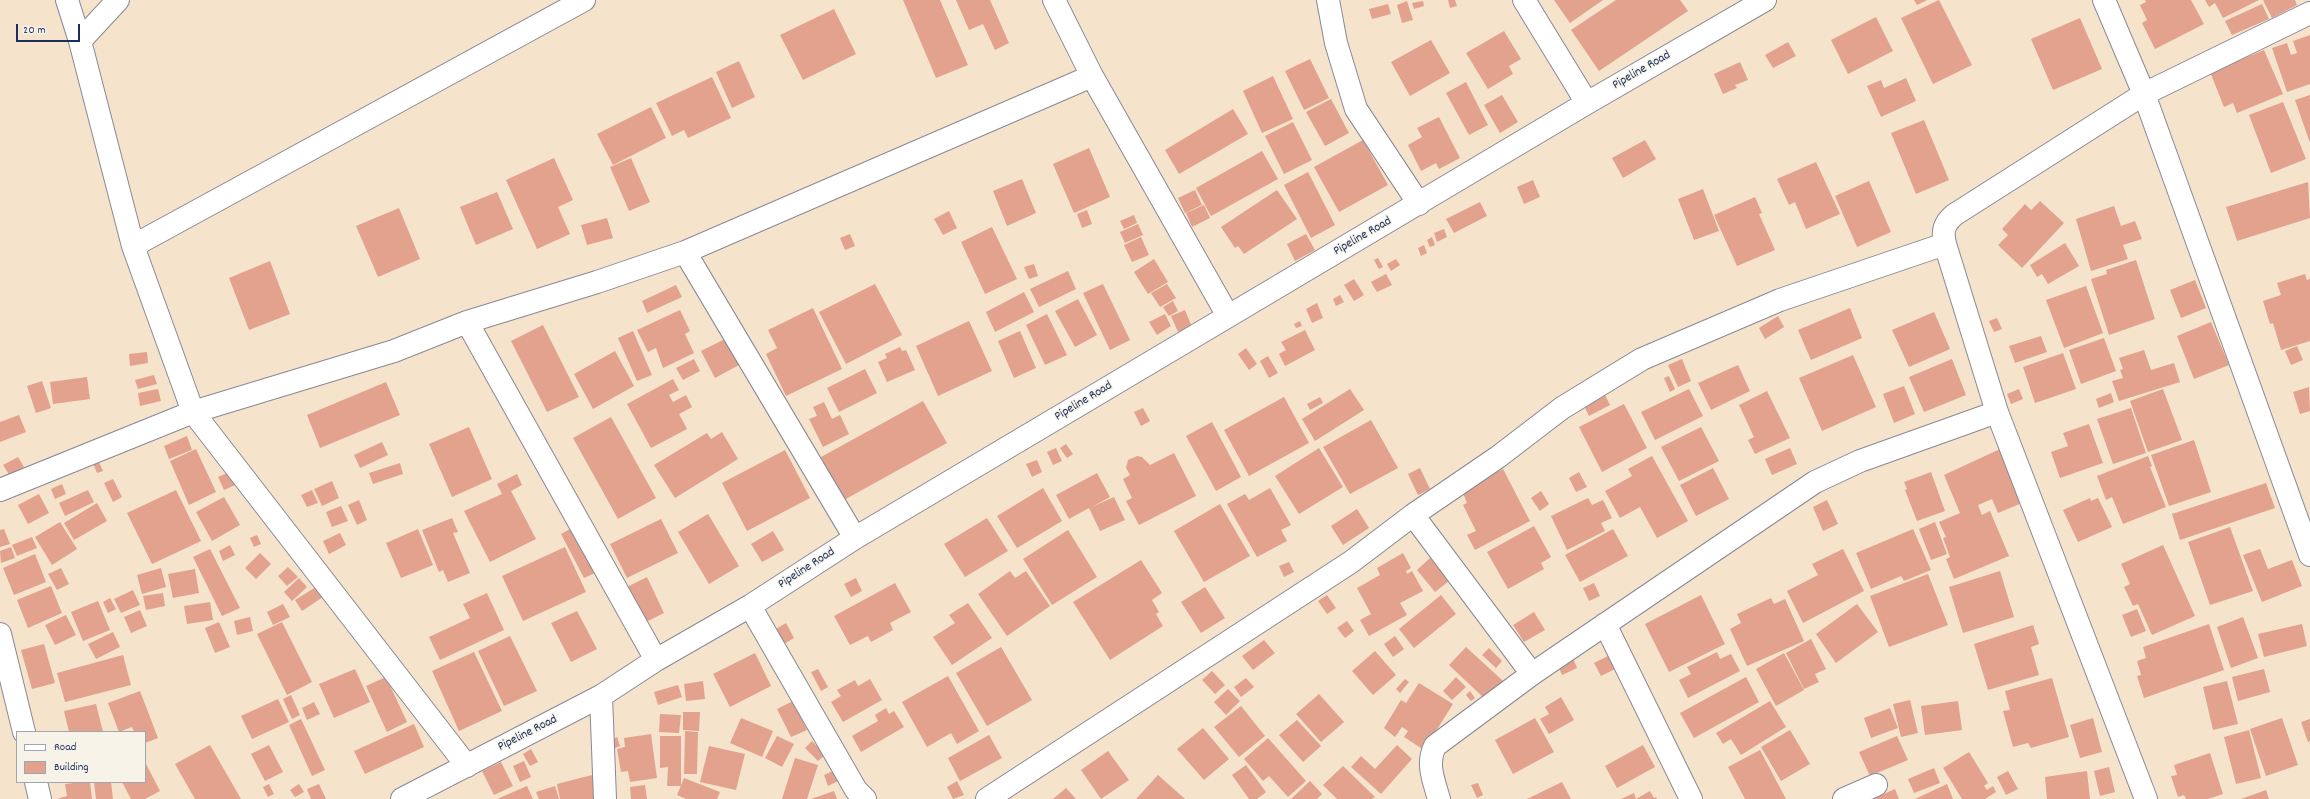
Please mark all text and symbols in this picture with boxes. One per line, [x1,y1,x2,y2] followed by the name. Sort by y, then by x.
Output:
[18,16,82,42] scale bar
[23,22,46,39] text: 20 m
[1610,48,1674,94] street label: Pipeline Road
[1331,214,1395,260] street label: Pipeline Road
[1052,379,1116,425] street label: Pipeline Road
[776,545,838,593] street label: Pipeline Road
[496,712,560,756] street label: Pipeline Road
[16,731,146,783] legend
[54,739,76,756] text: Road
[54,759,89,776] text: Building

